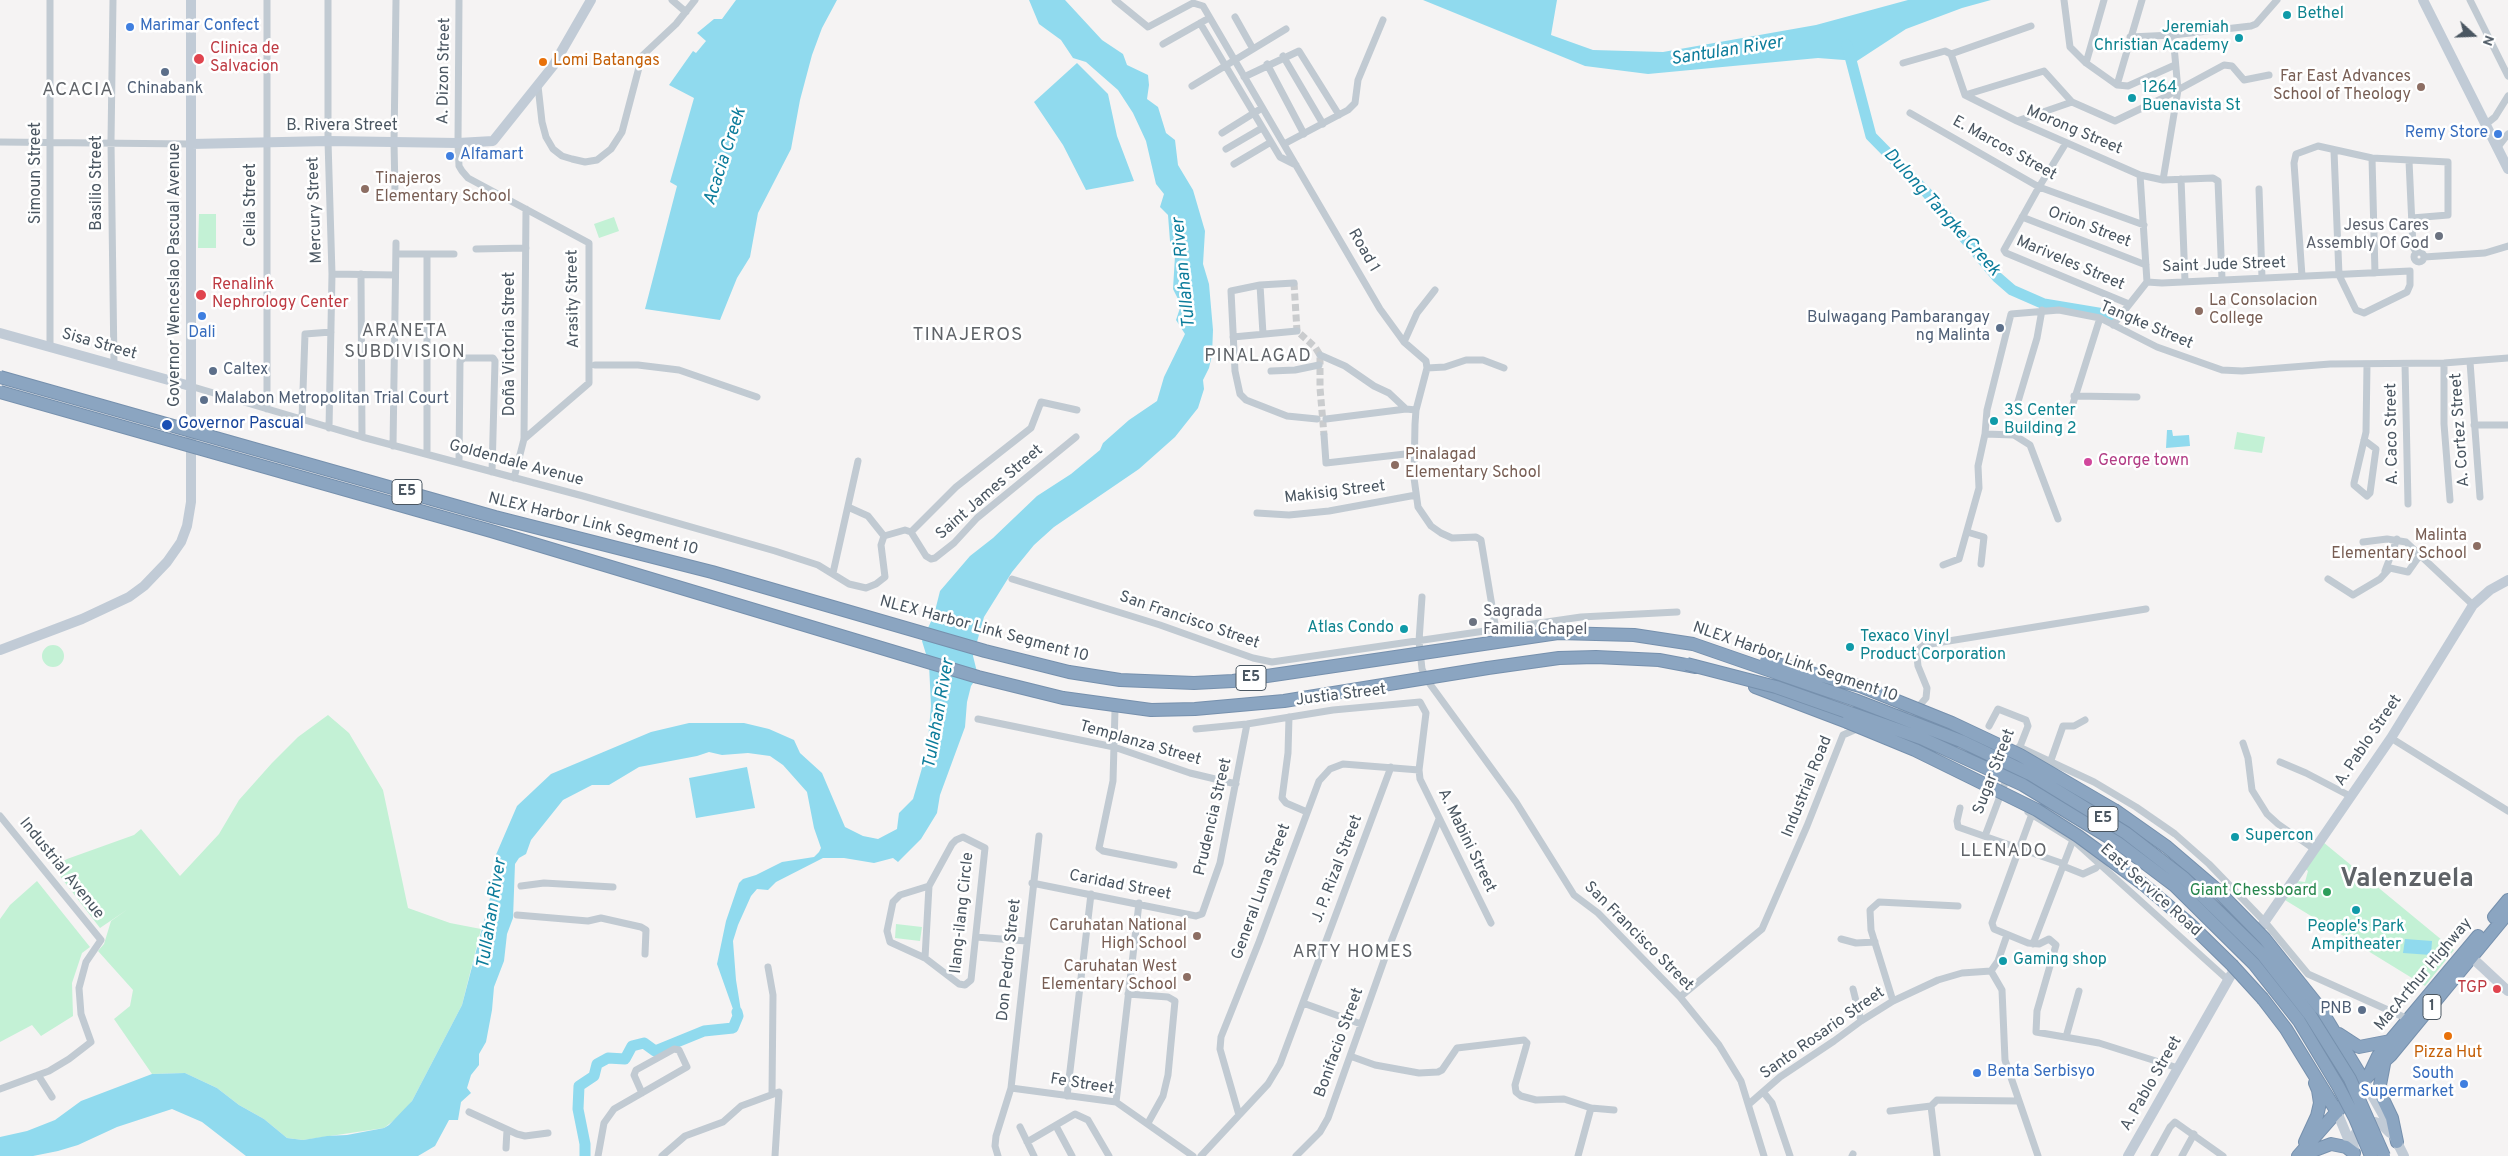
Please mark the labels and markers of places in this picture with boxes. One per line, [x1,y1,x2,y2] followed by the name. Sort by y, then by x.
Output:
[2297,5,2344,25] place label: Bethel
[2281,9,2293,21] marker: Bethel
[140,17,259,37] place label: Marimar Confect
[2094,19,2229,57] place label: Jeremiah Christian Academy
[124,21,136,33] marker: Marimar Confect
[2233,32,2245,44] marker: Jeremiah Christian Academy
[210,40,279,78] place label: Clinica de Salvacion
[192,52,206,66] marker: Clinica de Salvacion
[553,52,660,72] place label: Lomi Batangas
[537,56,549,68] marker: Lomi Batangas
[159,66,171,78] marker: Chinabank
[2273,68,2411,106] place label: Far East Advances School of Theology
[2142,79,2241,117] place label: 1264 Buenavista St
[127,80,203,100] place label: Chinabank
[2415,81,2427,93] marker: Far East Advances School of Theology
[2126,92,2138,104] marker: 1264 Buenavista St
[2405,124,2488,144] place label: Remy Store
[2492,128,2504,140] marker: Remy Store
[460,146,524,166] place label: Alfamart
[444,150,456,162] marker: Alfamart
[375,170,511,208] place label: Tinajeros Elementary School
[359,183,371,195] marker: Tinajeros Elementary School
[2306,217,2429,255] place label: Jesus Cares Assembly Of God
[2433,230,2445,242] marker: Jesus Cares Assembly Of God
[212,276,349,314] place label: Renalink Nephrology Center
[194,288,208,302] marker: Renalink Nephrology Center
[2209,292,2317,330] place label: La Consolacion College
[2193,305,2205,317] marker: La Consolacion College
[1807,309,1990,347] place label: Bulwagang Pambarangay ng Malinta
[196,310,208,322] marker: Dali
[1994,322,2006,334] marker: Bulwagang Pambarangay ng Malinta
[188,324,216,344] place label: Dali
[223,361,268,381] place label: Caltex
[207,365,219,377] marker: Caltex
[214,390,449,410] place label: Malabon Metropolitan Trial Court
[198,394,210,406] marker: Malabon Metropolitan Trial Court
[2004,402,2077,440] place label: 3S Center Building 2
[178,415,304,435] place label: Governor Pascual
[1988,415,2000,427] marker: 3S Center Building 2
[160,418,174,432] marker: Governor Pascual
[1405,446,1541,484] place label: Pinalagad Elementary School
[2098,452,2189,472] place label: George town
[2082,456,2094,468] marker: George town
[1389,459,1401,471] marker: Pinalagad Elementary School
[2331,527,2467,565] place label: Malinta Elementary School
[2471,540,2483,552] marker: Malinta Elementary School
[1483,603,1588,641] place label: Sagrada Familia Chapel
[1467,616,1479,628] marker: Sagrada Familia Chapel
[1307,619,1394,639] place label: Atlas Condo
[1398,623,1410,635] marker: Atlas Condo
[1860,628,2006,666] place label: Texaco Vinyl Product Corporation
[1844,641,1856,653] marker: Texaco Vinyl Product Corporation
[2245,827,2314,847] place label: Supercon
[2229,831,2241,843] marker: Supercon
[2190,882,2317,902] place label: Giant Chessboard
[2321,886,2333,898] marker: Giant Chessboard
[2350,904,2362,916] marker: People's Park Ampitheater
[1049,917,1187,955] place label: Caruhatan National High School
[2307,918,2405,956] place label: People's Park Ampitheater
[1191,930,1203,942] marker: Caruhatan National High School
[2013,951,2107,971] place label: Gaming shop
[1997,955,2009,967] marker: Gaming shop
[1041,958,1177,996] place label: Caruhatan West Elementary School
[1181,971,1193,983] marker: Caruhatan West Elementary School
[2457,979,2487,999] place label: TGP
[2491,983,2503,995] marker: TGP
[2320,1000,2352,1020] place label: PNB
[2356,1004,2368,1016] marker: PNB
[2442,1030,2454,1042] marker: Pizza Hut
[2414,1044,2482,1064] place label: Pizza Hut
[1987,1063,2095,1083] place label: Benta Serbisyo
[2360,1065,2454,1103] place label: South Supermarket
[1971,1067,1983,1079] marker: Benta Serbisyo
[2458,1078,2470,1090] marker: South Supermarket

